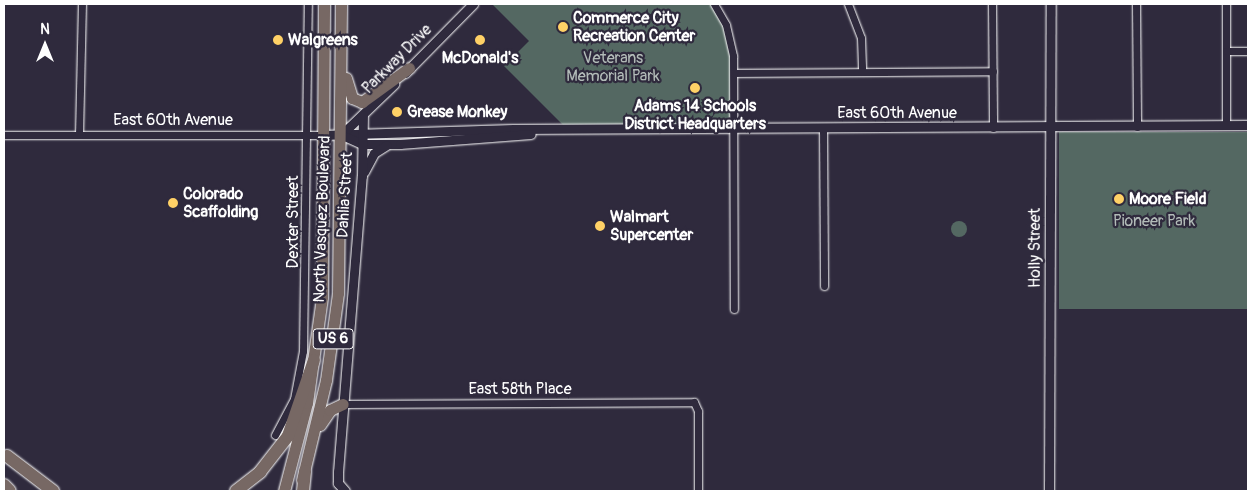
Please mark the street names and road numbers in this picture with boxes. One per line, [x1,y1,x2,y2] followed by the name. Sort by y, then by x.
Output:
[358,20,436,98] street label: Parkway Drive
[837,103,957,123] street label: East 60th Avenue
[113,110,233,130] street label: East 60th Avenue
[309,135,335,303] street label: North Vasquez Boulevard
[333,152,357,238] street label: Dahlia Street
[283,176,303,268] street label: Dexter Street
[1025,208,1045,288] street label: Holly Street
[312,326,354,352] road number: US 6
[468,379,572,399] street label: East 58th Place

